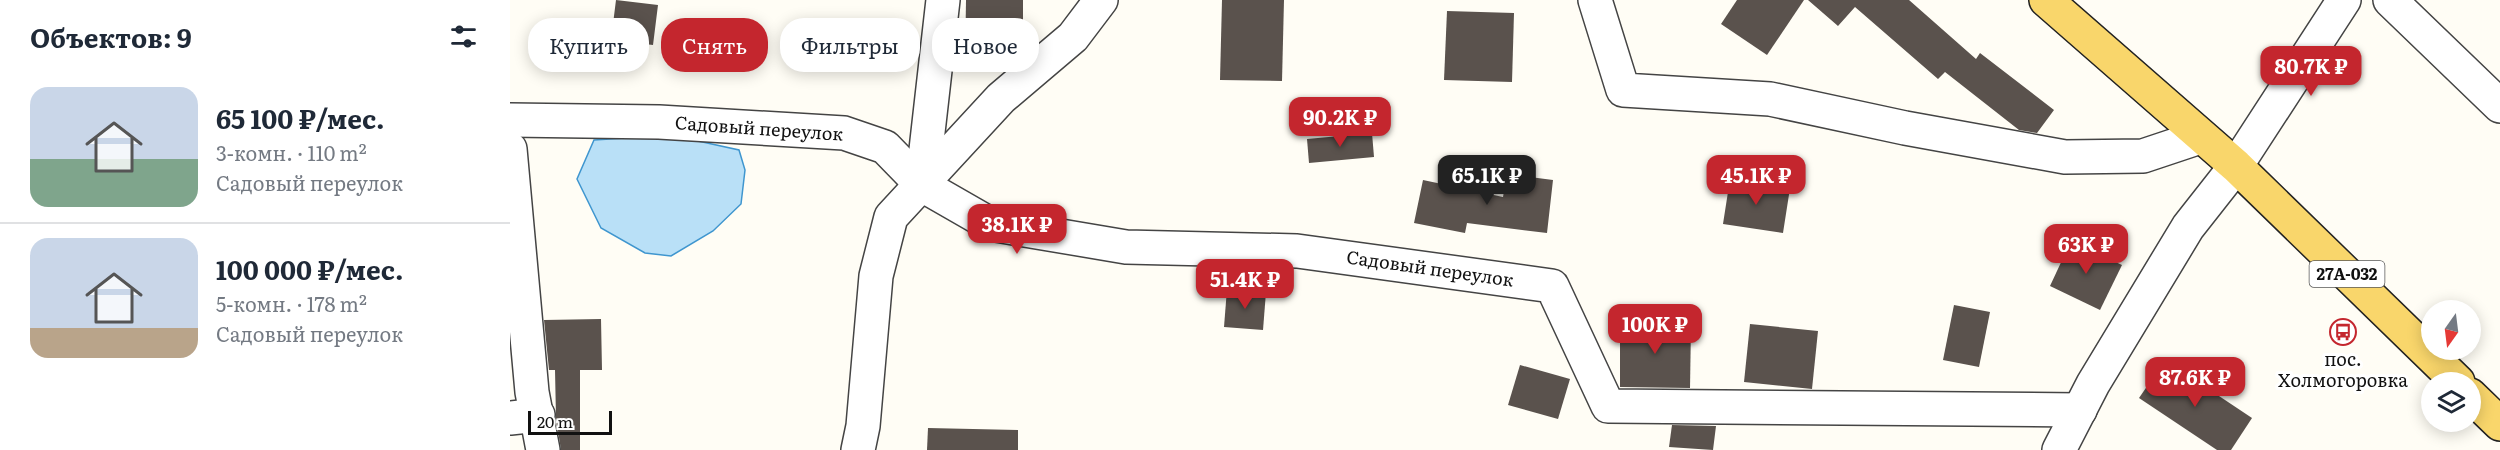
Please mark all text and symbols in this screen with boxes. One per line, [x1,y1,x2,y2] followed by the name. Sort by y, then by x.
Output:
[30,17,192,56] text: Объектов: 9
[528,18,649,72] chip: Купить
[661,18,768,72] chip: Снять
[780,18,920,72] chip: Фильтры
[932,18,1039,72] chip: Новое
[447,20,480,53] icon: filters
[2256,46,2366,97] pin: 80.7K ₽
[2274,50,2348,80] text: 80.7K ₽
[1285,97,1395,148] pin: 90.2K ₽
[216,98,385,137] text: 65 100 ₽/мес.
[1303,101,1377,131] text: 90.2K ₽
[674,108,844,147] street label: Садовый переулок
[78,111,150,183] icon: home
[216,137,367,167] text: 3-комн. · 110 m²
[1432,155,1542,206] pin: 65.1K ₽
[1701,155,1811,206] pin: 45.1K ₽
[1452,159,1522,189] text: 65.1K ₽
[1721,159,1791,189] text: 45.1K ₽
[216,167,403,197] text: Садовый переулок
[962,204,1072,255] pin: 38.1K ₽
[982,208,1052,238] text: 38.1K ₽
[2044,224,2128,275] pin: 63K ₽
[2058,228,2114,258] text: 63K ₽
[1345,242,1516,293] street label: Садовый переулок
[216,249,403,288] text: 100 000 ₽/мес.
[1190,259,1300,310] pin: 51.4K ₽
[2310,261,2384,287] road number: 27А-032
[78,262,150,334] icon: home
[1210,263,1280,293] text: 51.4K ₽
[216,288,367,318] text: 5-комн. · 178 m²
[2421,300,2481,360] north arrow
[2421,300,2481,432] map controls
[1606,304,1704,355] pin: 100K ₽
[1622,308,1688,338] text: 100K ₽
[2328,317,2358,347] bus stop icon: пос. Холмогоровка
[216,318,403,348] text: Садовый переулок
[2278,345,2408,393] place label: пос. Холмогоровка
[2140,357,2250,408] pin: 87.6K ₽
[2159,361,2231,391] text: 87.6K ₽
[2421,372,2481,432] button: layers
[528,408,612,436] scale bar
[537,409,573,433] text: 20 m

